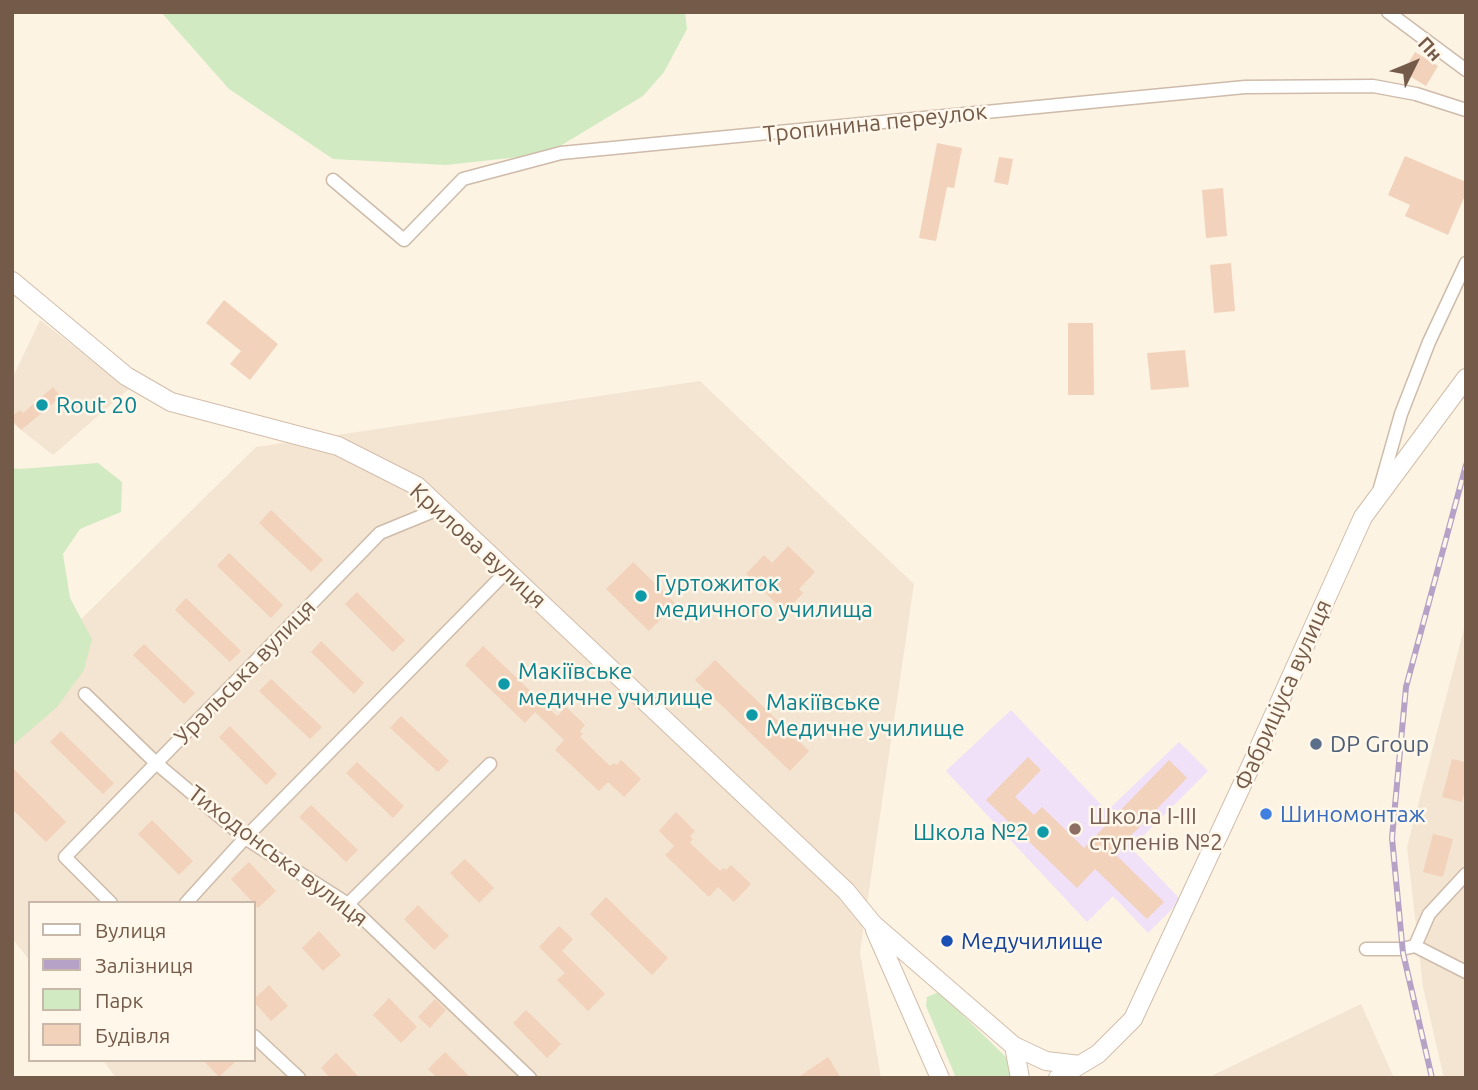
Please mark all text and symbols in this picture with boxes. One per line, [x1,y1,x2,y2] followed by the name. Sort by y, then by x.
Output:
[1380,28,1450,98] north arrow
[1414,32,1447,65] text: Пн
[762,98,988,148] street label: Тропинина переулок
[56,391,137,419] place label: Rout 20
[34,397,50,413] marker: Rout 20
[404,478,552,614] street label: Крилова вулиця
[655,569,873,623] place label: Гуртожиток медичного училища
[633,588,649,604] marker: Гуртожиток медичного училища
[169,594,321,750] street label: Уральська вулиця
[1229,595,1337,795] street label: Фабриціуса вулиця
[518,657,713,711] place label: Макіївське медичне училище
[496,676,512,692] marker: Макіївське медичне училище
[766,688,965,742] place label: Макіївське Медичне училище
[744,707,760,723] marker: Макіївське Медичне училище
[1330,730,1429,758] place label: DP Group
[1308,736,1324,752] marker: DP Group
[183,779,373,933] street label: Тиходонська вулиця
[1280,800,1426,828] place label: Шиномонтаж
[1089,802,1223,856] place label: Школа I-III ступенів №2
[1258,806,1274,822] marker: Шиномонтаж
[913,818,1029,846] place label: Школа №2
[1067,821,1083,837] marker: Школа I-III ступенів №2
[1035,824,1051,840] marker: Школа №2
[28,901,256,1062] legend
[95,918,166,942] text: Вулиця
[961,927,1103,955] place label: Медучилище
[939,933,955,949] marker: Медучилище
[95,953,193,977] text: Залізниця
[95,988,143,1012] text: Парк
[95,1023,170,1047] text: Будівля

